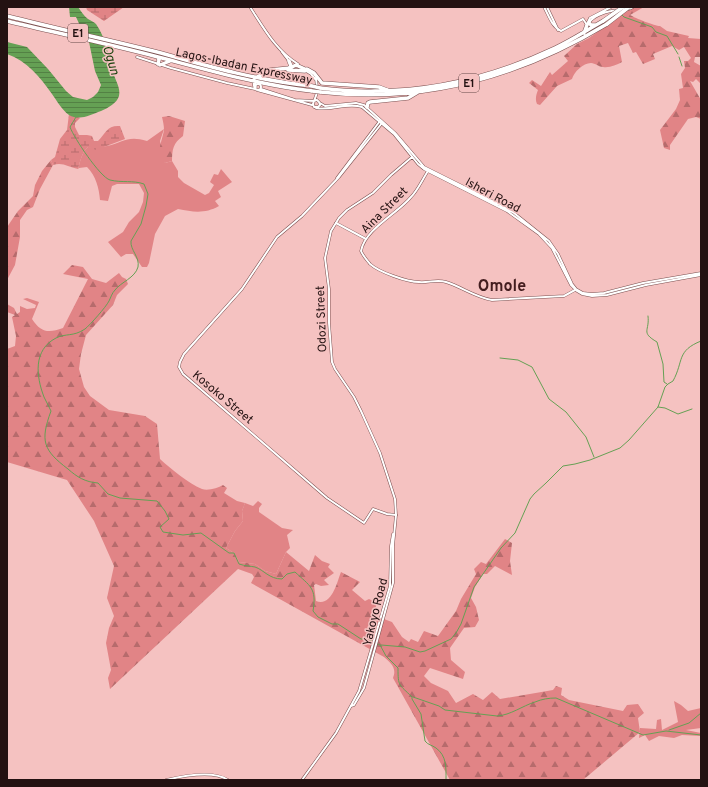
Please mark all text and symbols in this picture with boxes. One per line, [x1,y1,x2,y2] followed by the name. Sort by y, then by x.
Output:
[68,24,88,42] road number: E1
[98,44,122,77] water label: Ogun
[174,45,314,89] street label: Lagos-Ibadan Expressway
[459,74,479,92] road number: E1
[462,175,523,217] street label: Isheri Road
[358,184,412,238] street label: Aina Street
[478,277,526,297] district label: Omole
[313,285,331,353] street label: Odozi Street
[189,368,256,428] street label: Kosoko Street
[360,577,392,648] street label: Yakoyo Road

